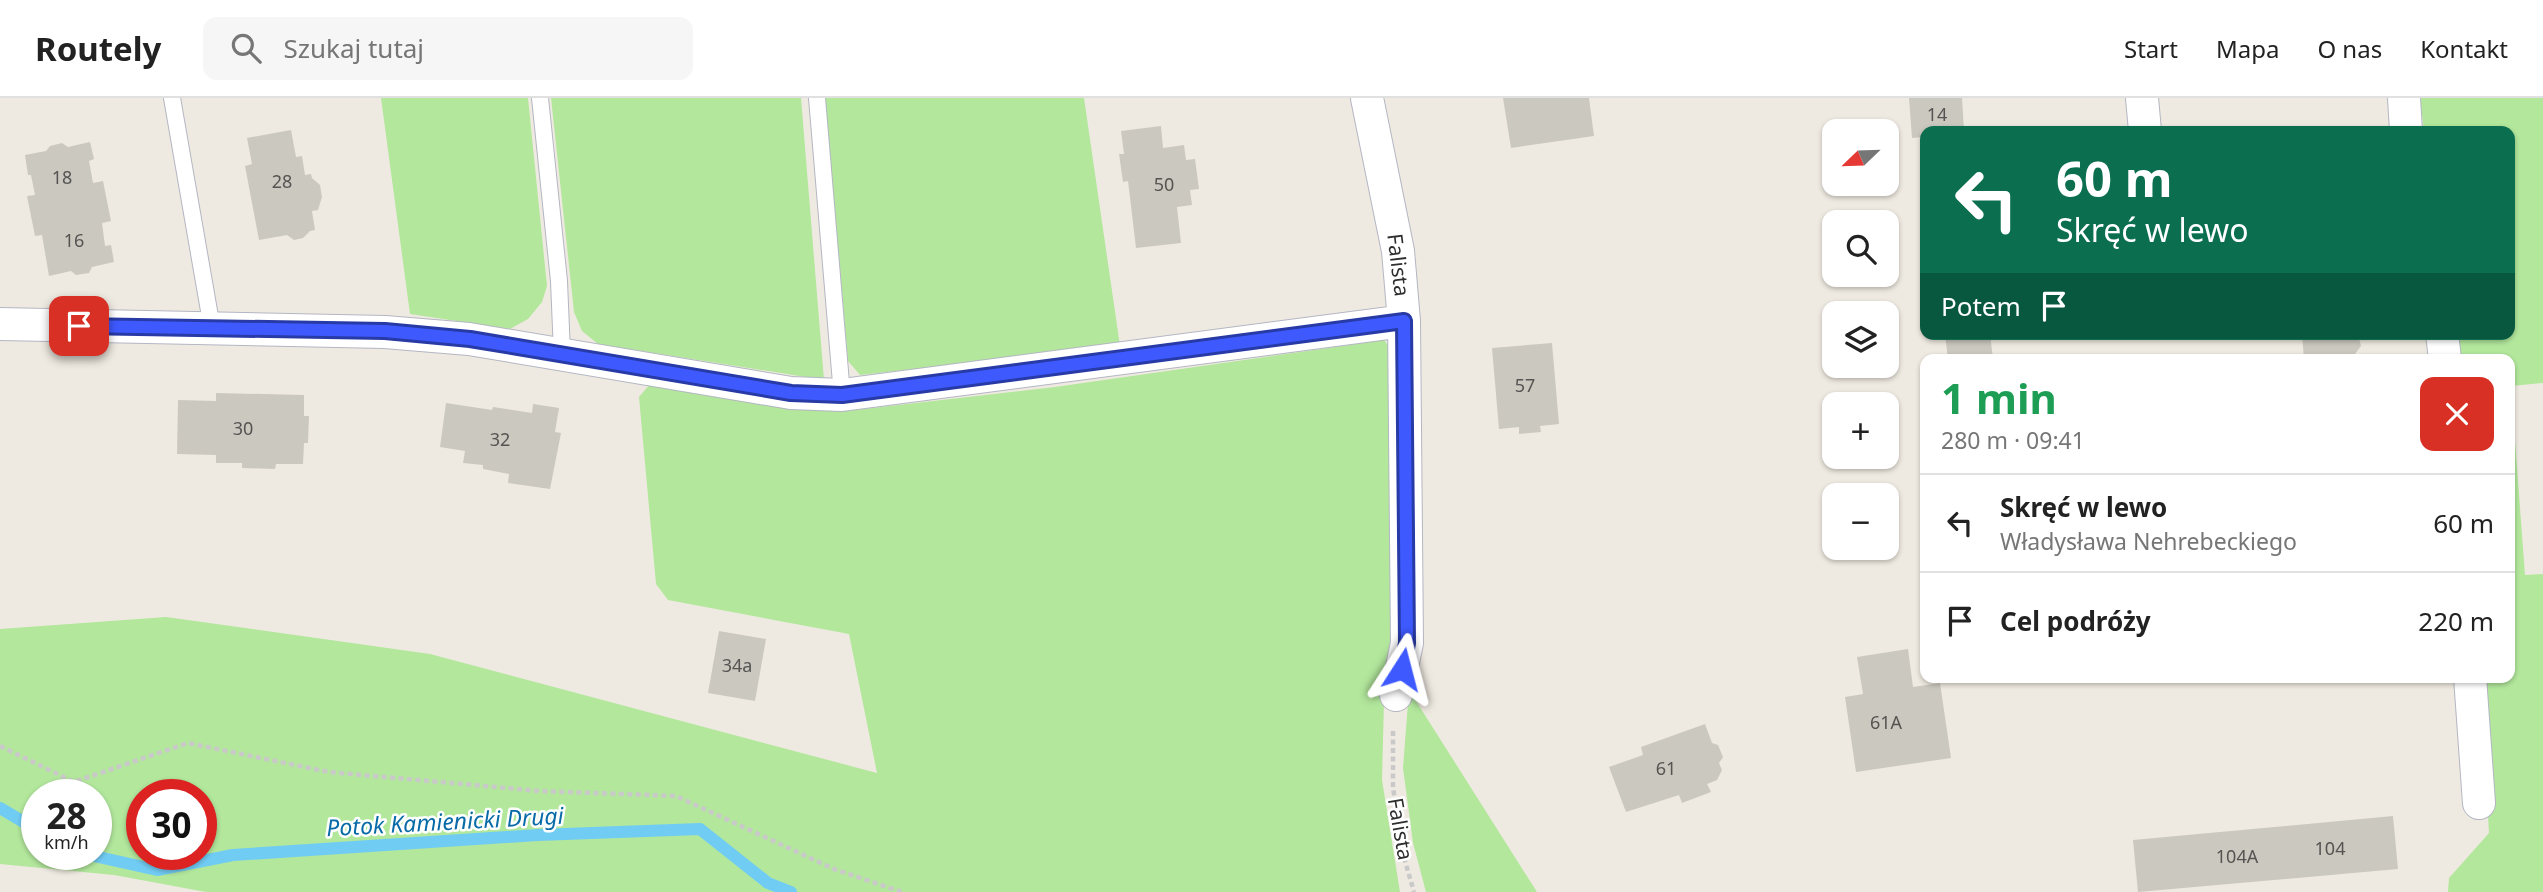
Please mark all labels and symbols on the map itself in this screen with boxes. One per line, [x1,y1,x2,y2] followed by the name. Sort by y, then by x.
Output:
[1927,102,1947,126] house number: 14
[1822,119,1899,196] north arrow
[52,165,72,189] house number: 18
[272,169,292,193] house number: 28
[1154,172,1174,196] house number: 50
[64,228,84,252] house number: 16
[1381,232,1417,298] street label: Falista
[49,296,109,356] pin
[1515,373,1535,397] house number: 57
[233,416,253,440] house number: 30
[490,427,510,451] house number: 32
[1365,632,1439,706] position arrow
[722,653,752,677] house number: 34a
[1870,710,1903,734] house number: 61A
[1656,756,1676,780] house number: 61
[126,779,217,870] speed limit sign: 30
[1382,795,1420,862] street label: Falista
[326,799,565,843] water label: Potok Kamienicki Drugi
[2315,836,2345,860] house number: 104
[2216,844,2259,868] house number: 104A

